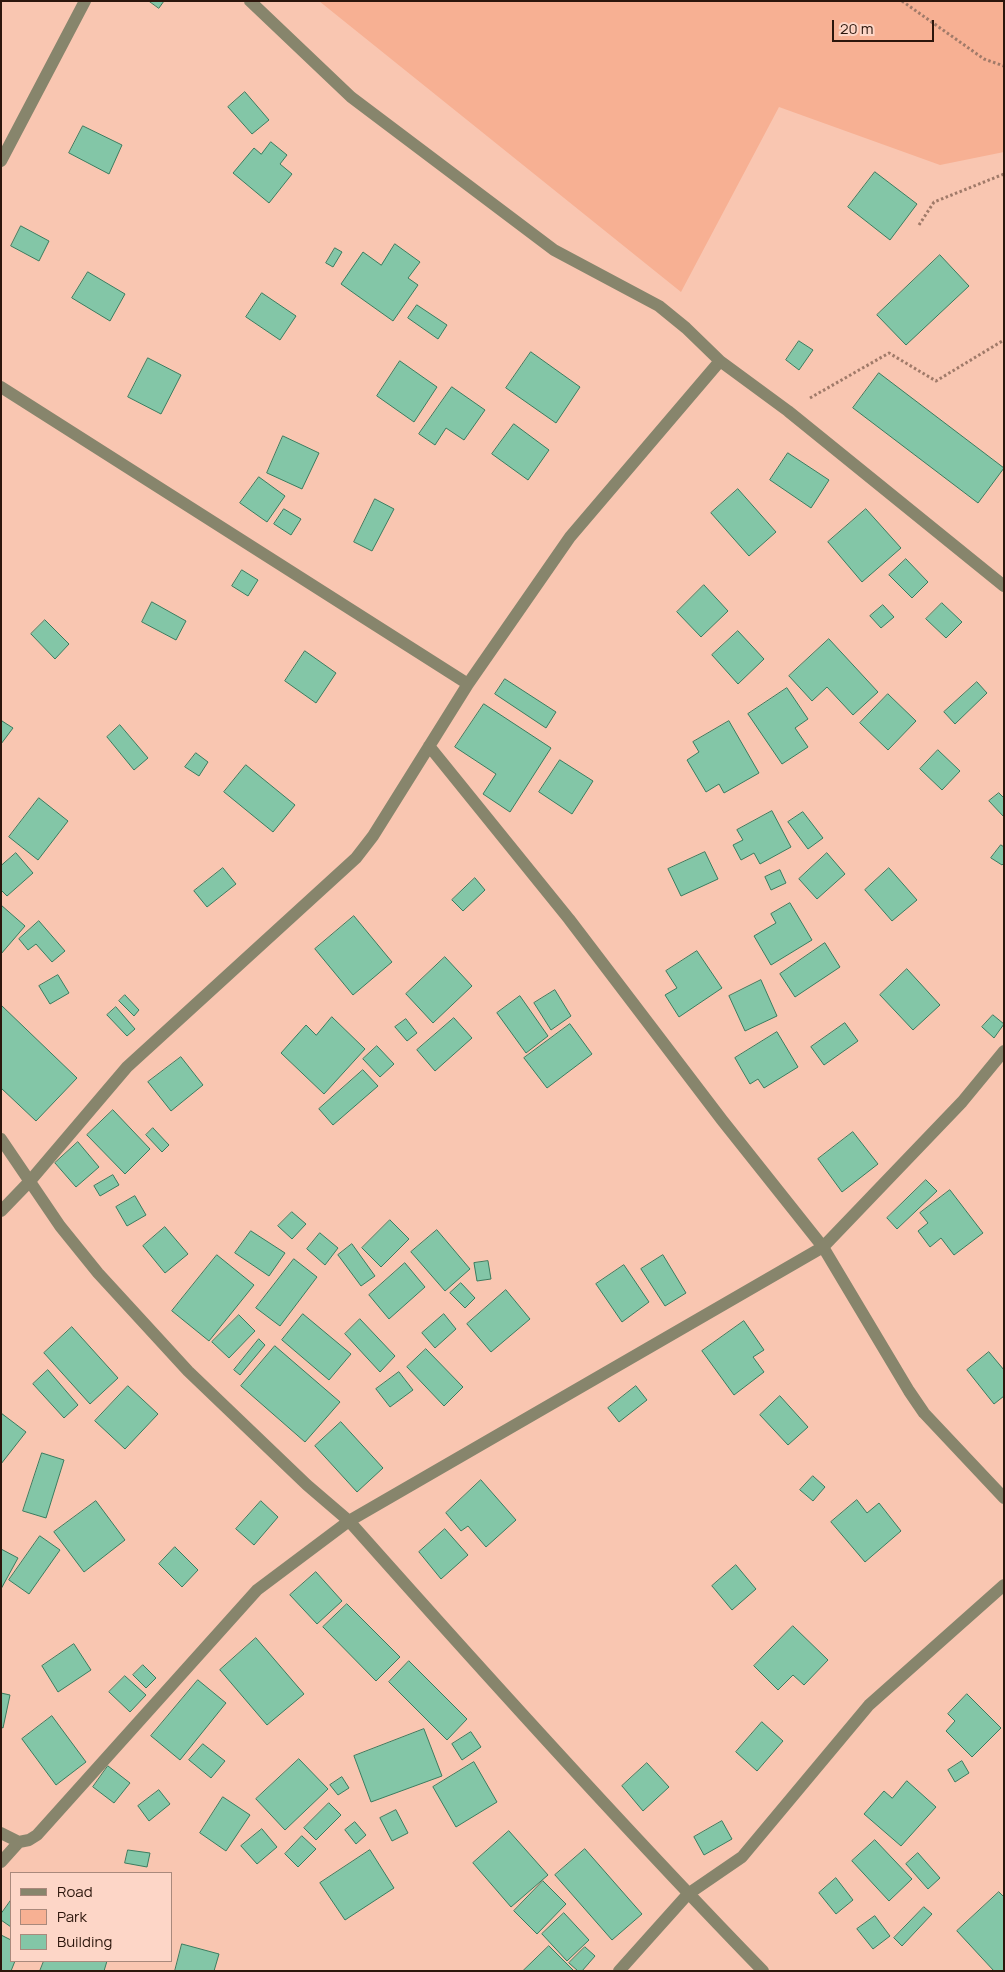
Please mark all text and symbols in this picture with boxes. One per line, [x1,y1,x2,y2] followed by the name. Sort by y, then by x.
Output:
[835,10,938,42] scale bar
[840,18,873,39] text: 20 m
[10,1872,172,1962] legend
[57,1881,93,1902] text: Road
[57,1906,87,1927] text: Park
[57,1931,112,1952] text: Building

